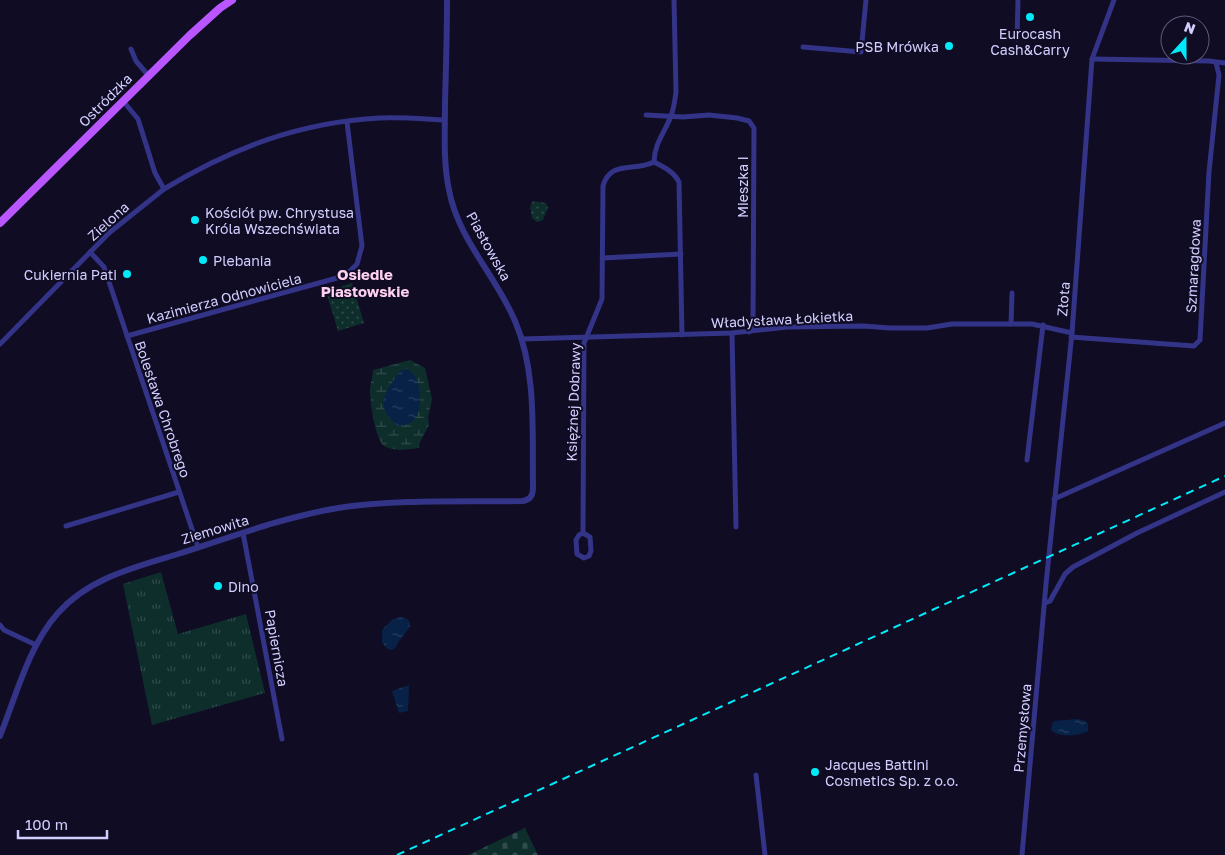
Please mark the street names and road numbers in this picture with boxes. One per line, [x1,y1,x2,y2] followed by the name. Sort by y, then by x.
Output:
[75,70,135,130] street label: Ostródzka
[734,156,751,218] street label: Mieszka I
[84,198,132,244] street label: Zielona
[463,208,515,284] street label: Piastowska
[1182,219,1204,313] street label: Szmaragdowa
[145,269,303,327] street label: Kazimierza Odnowiciela
[1053,281,1073,317] street label: Złota
[711,307,853,331] street label: Władysława Łokietka
[132,338,194,480] street label: Bolesława Chrobrego
[562,342,584,462] street label: Księżnej Dobrawy
[179,511,251,547] street label: Ziemowita
[262,608,292,688] street label: Papiernicza
[1010,683,1034,773] street label: Przemysłowa

